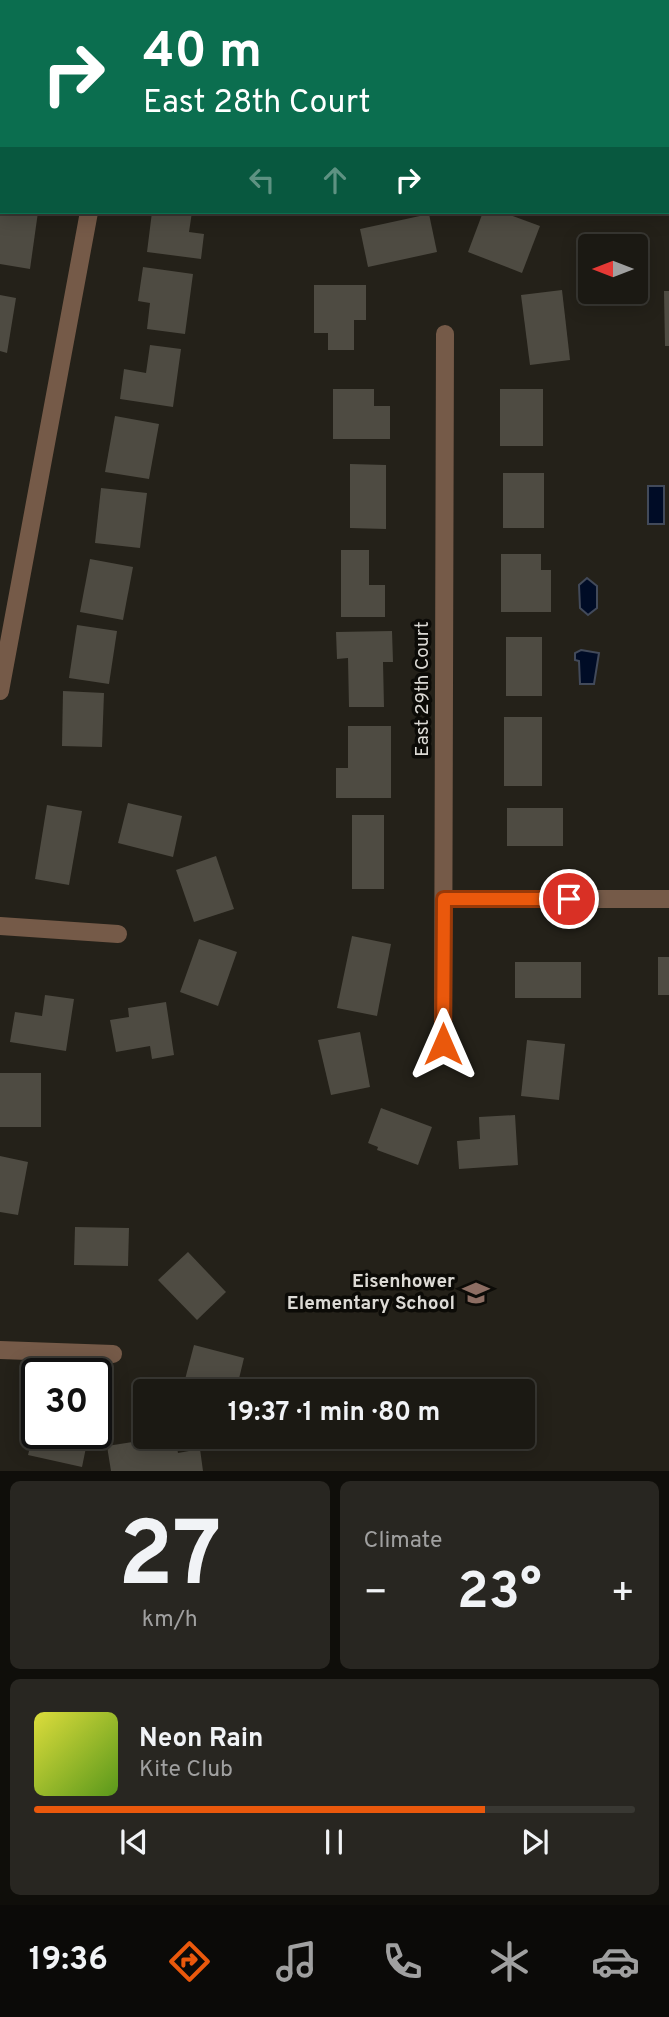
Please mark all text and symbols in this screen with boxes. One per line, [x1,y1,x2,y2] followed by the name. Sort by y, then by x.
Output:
[143,23,262,85] text: 40 m
[28,28,119,119] icon: right
[143,84,371,124] text: East 28th Court
[243,161,281,199] icon: left
[316,161,354,199] icon: ahead
[389,161,427,199] icon: right
[578,234,648,304] north arrow
[578,234,648,304] map controls
[411,621,435,757] street label: East 29th Court
[539,869,599,929] pin
[550,880,588,918] icon: arrive
[406,1007,480,1081] position arrow
[287,1270,455,1316] place label: Eisenhower Elementary School
[461,1278,491,1308] school or university icon: Eisenhower Elementary School
[21,1358,112,1449] speed limit sign: 30
[228,1397,440,1430] text: 19:37 · 1 min · 80 m
[118,1503,222,1618] text: 27
[364,1527,442,1556] text: Climate
[457,1561,542,1627] text: 23°
[364,1570,388,1619] text: −
[610,1570,635,1619] text: +
[142,1606,198,1635] text: km/h
[139,1723,264,1756] text: Neon Rain
[139,1756,233,1785] text: Kite Club
[115,1823,153,1861] icon: previous
[315,1823,353,1861] icon: pause
[516,1823,554,1861] icon: next
[165,1937,214,1986] icon: directions
[272,1937,321,1986] icon: music
[378,1937,427,1986] icon: phone
[485,1937,534,1986] icon: climate
[591,1937,640,1986] icon: car
[29,1941,108,1981] text: 19:36

